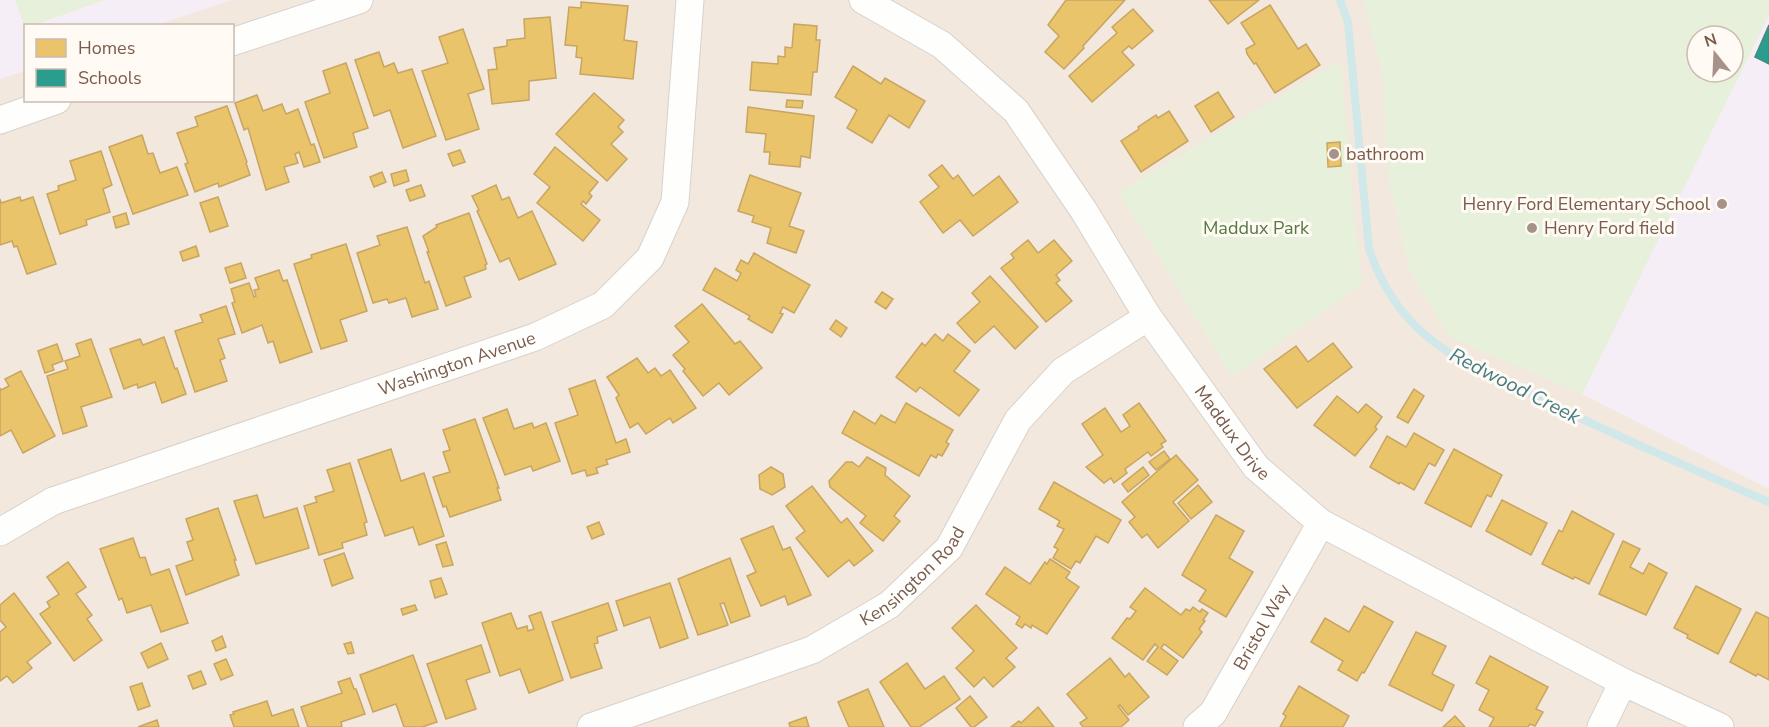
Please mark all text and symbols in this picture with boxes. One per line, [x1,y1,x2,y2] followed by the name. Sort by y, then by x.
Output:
[24,24,234,102] legend
[1685,24,1745,84] north arrow
[1702,28,1720,53] text: N
[78,36,135,60] text: Homes
[78,66,142,90] text: Schools
[1346,142,1424,166] place label: bathroom
[1327,147,1341,161] marker: bathroom
[1462,192,1711,216] place label: Henry Ford Elementary School
[1715,197,1729,211] marker: Henry Ford Elementary School
[1203,216,1310,240] park label: Maddux Park
[1544,216,1675,240] place label: Henry Ford field
[1525,221,1539,235] marker: Henry Ford field
[375,326,539,401] street label: Washington Avenue
[1445,342,1586,431] water label: Redwood Creek
[1189,380,1275,486] street label: Maddux Drive
[855,522,970,631] street label: Kensington Road
[1228,579,1296,674] street label: Bristol Way

